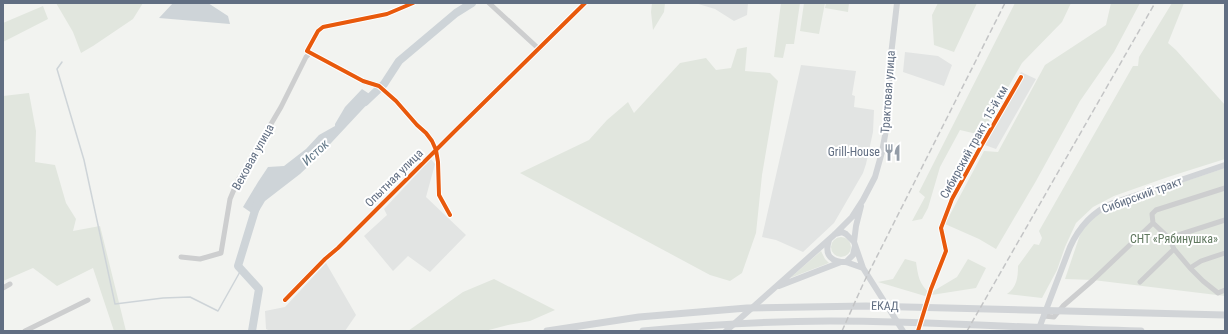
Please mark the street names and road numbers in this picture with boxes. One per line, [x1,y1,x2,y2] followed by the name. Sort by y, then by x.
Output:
[878,50,898,134] street label: Трактовая улица
[937,83,1011,201] street label: Сибирский тракт, 15-й км
[229,121,277,192] street label: Вековая улица
[362,146,426,210] street label: Опытная улица
[1100,174,1184,216] street label: Сибирский тракт
[871,299,899,313] street label: ЕКАД

